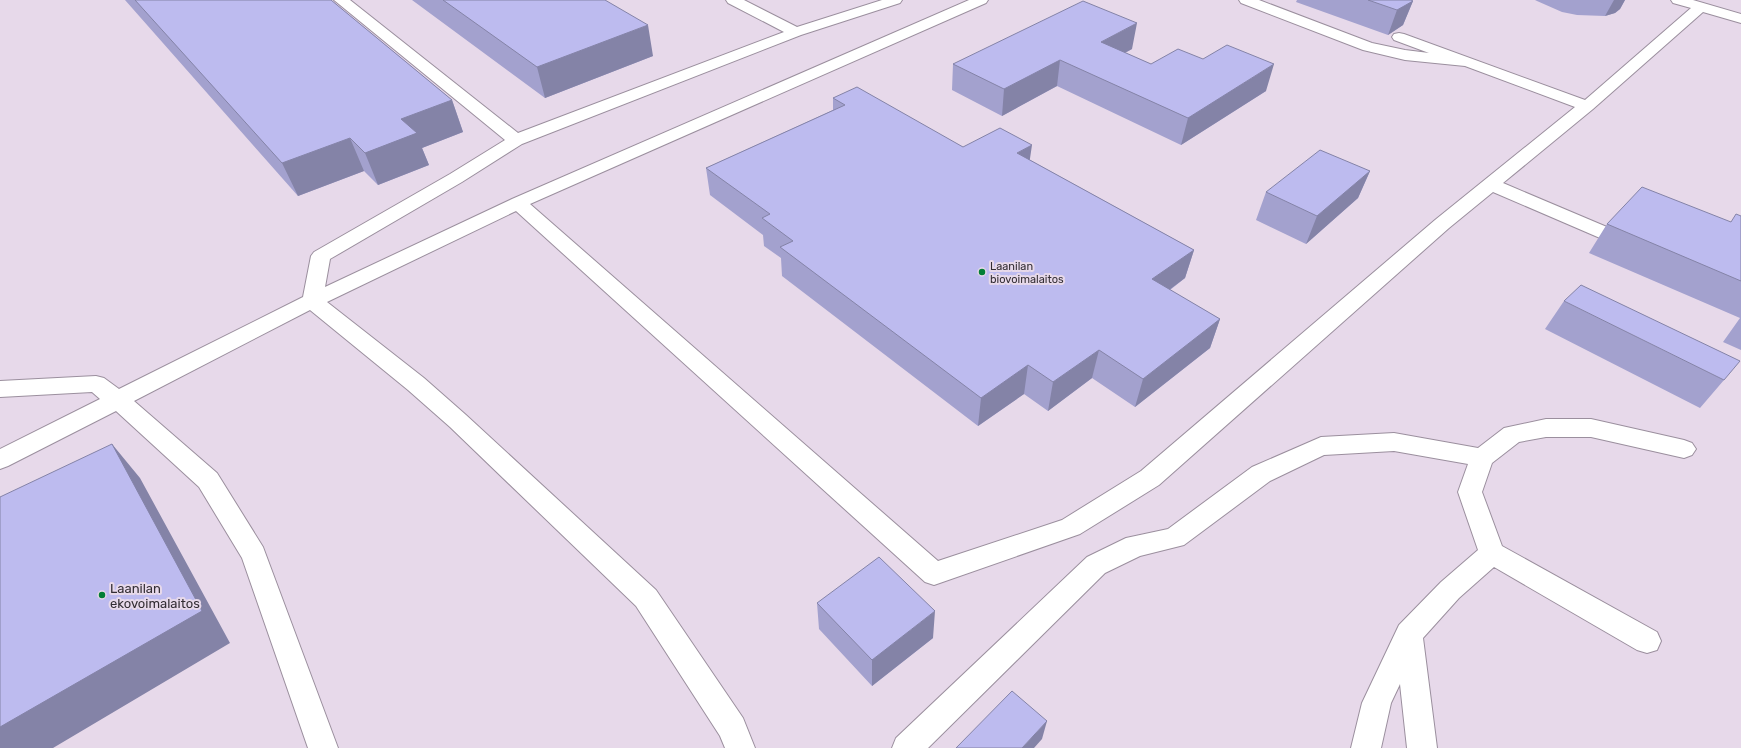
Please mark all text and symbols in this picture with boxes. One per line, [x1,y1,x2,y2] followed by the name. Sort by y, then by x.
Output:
[990,260,1064,286] place label: Laanilan biovoimalaitos
[977,267,987,277] marker: Laanilan biovoimalaitos
[110,581,200,611] place label: Laanilan ekovoimalaitos
[97,590,107,600] marker: Laanilan ekovoimalaitos

